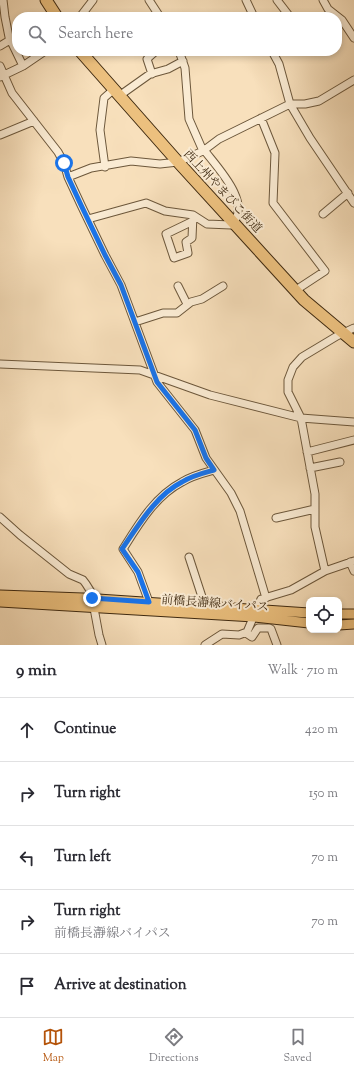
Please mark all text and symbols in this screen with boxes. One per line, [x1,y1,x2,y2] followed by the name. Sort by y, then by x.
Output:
[12,12,342,56] search box
[26,23,48,45] icon: search
[58,24,133,45] text: Search here
[179,146,266,237] street label: 西上州やまびこ街道
[55,154,73,172] route start
[83,589,101,607] route end
[161,591,269,617] street label: 前橋長瀞線バイパス
[306,597,342,633] map controls
[306,597,342,633] button: locate
[16,659,57,683] text: 9 min
[267,662,338,680] text: Walk · 710 m
[16,719,38,741] icon: ahead
[54,719,116,740] text: Continue
[305,721,338,739] text: 420 m
[16,783,38,805] icon: right
[54,783,120,804] text: Turn right
[309,785,338,803] text: 150 m
[16,847,38,869] icon: left
[54,847,111,868] text: Turn left
[311,849,338,867] text: 70 m
[54,901,120,922] text: Turn right
[16,911,38,933] icon: right
[311,913,338,931] text: 70 m
[54,925,171,943] text: 前橋長瀞線バイパス
[16,975,38,997] icon: arrive
[54,975,187,996] text: Arrive at destination
[42,1026,64,1066] tab: Map
[149,1026,199,1066] tab: Directions
[283,1026,312,1066] tab: Saved

